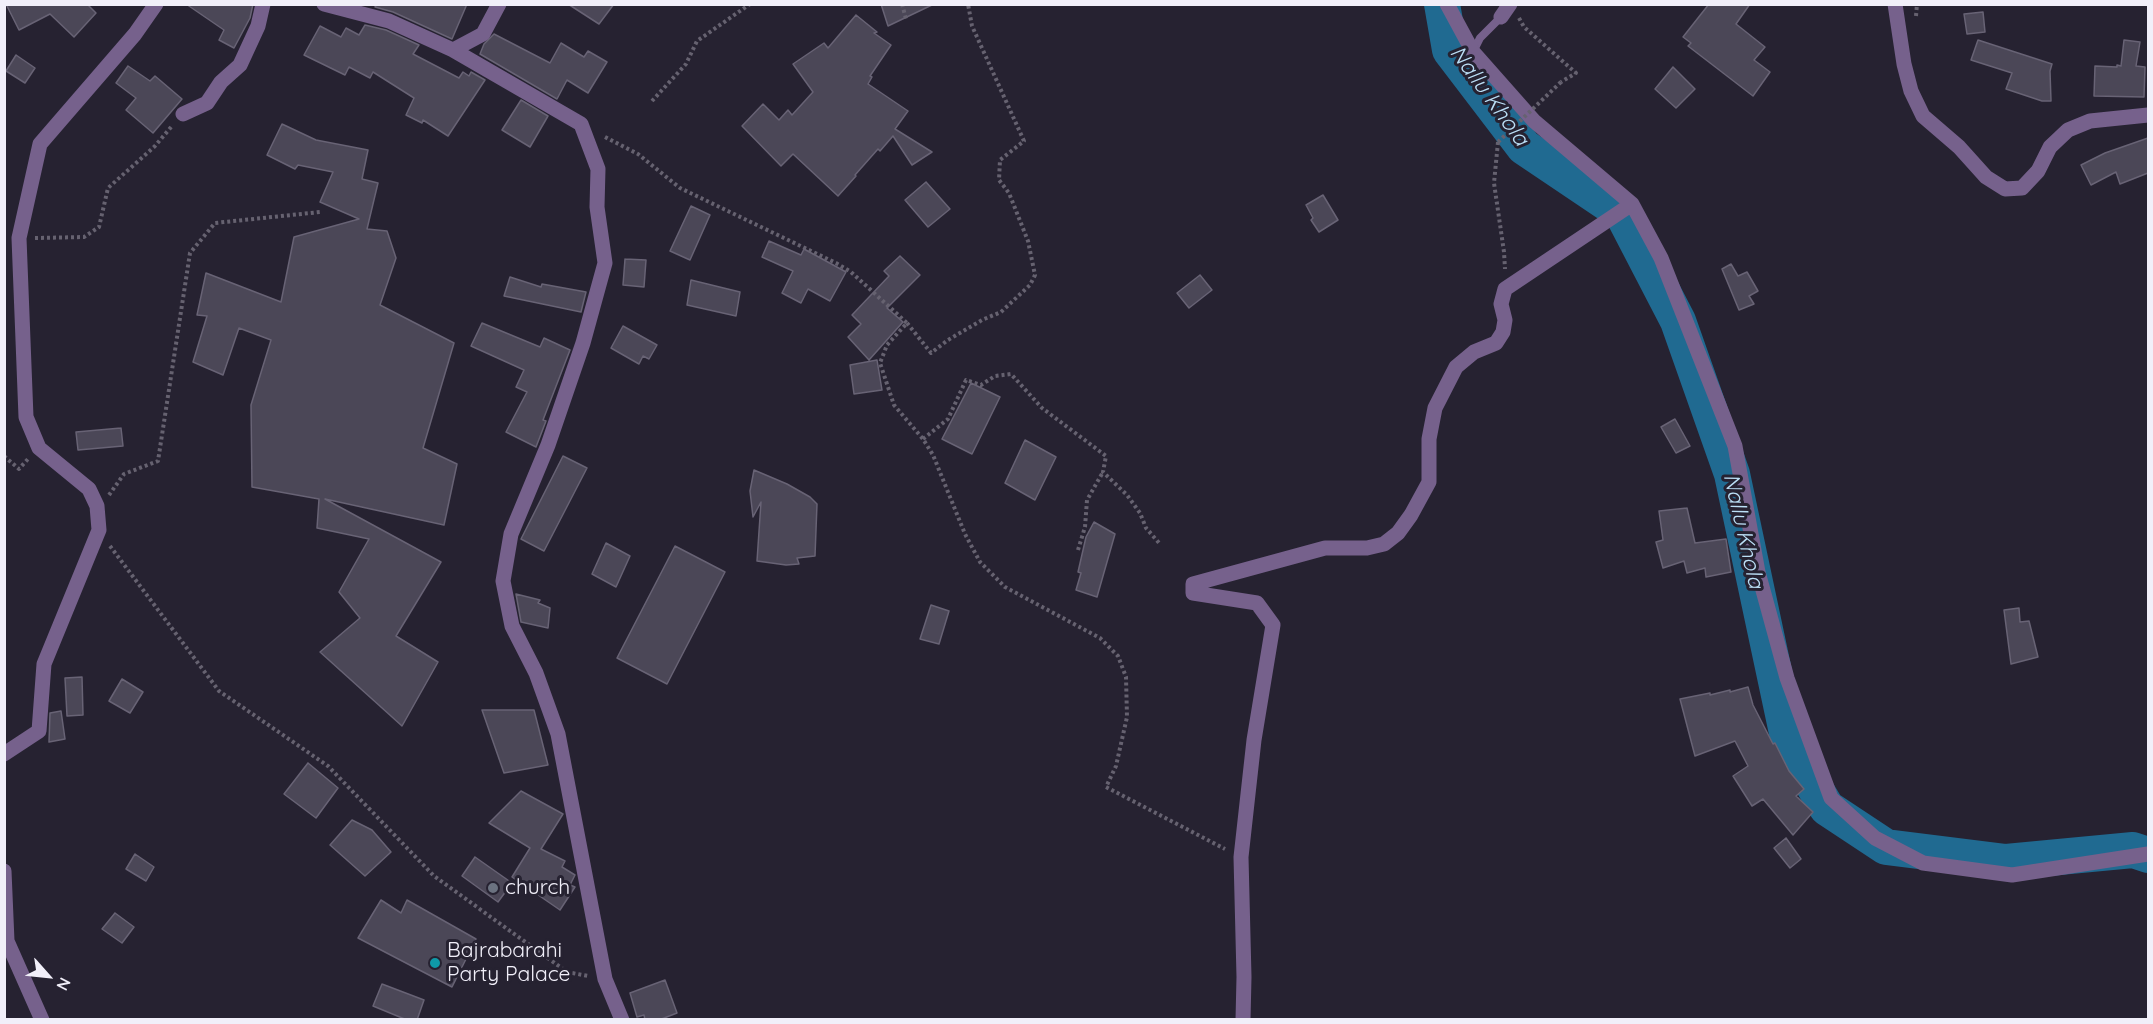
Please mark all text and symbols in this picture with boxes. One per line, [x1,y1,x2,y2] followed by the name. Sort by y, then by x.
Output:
[1444,41,1534,151] water label: Nallu Khola
[1717,471,1769,591] water label: Nallu Khola
[505,875,570,901] place label: church
[486,881,500,895] marker: church
[447,938,570,988] place label: Bajrabarahi Party Palace
[18,946,78,1006] north arrow
[428,956,442,970] marker: Bajrabarahi Party Palace
[52,974,76,994] text: N

